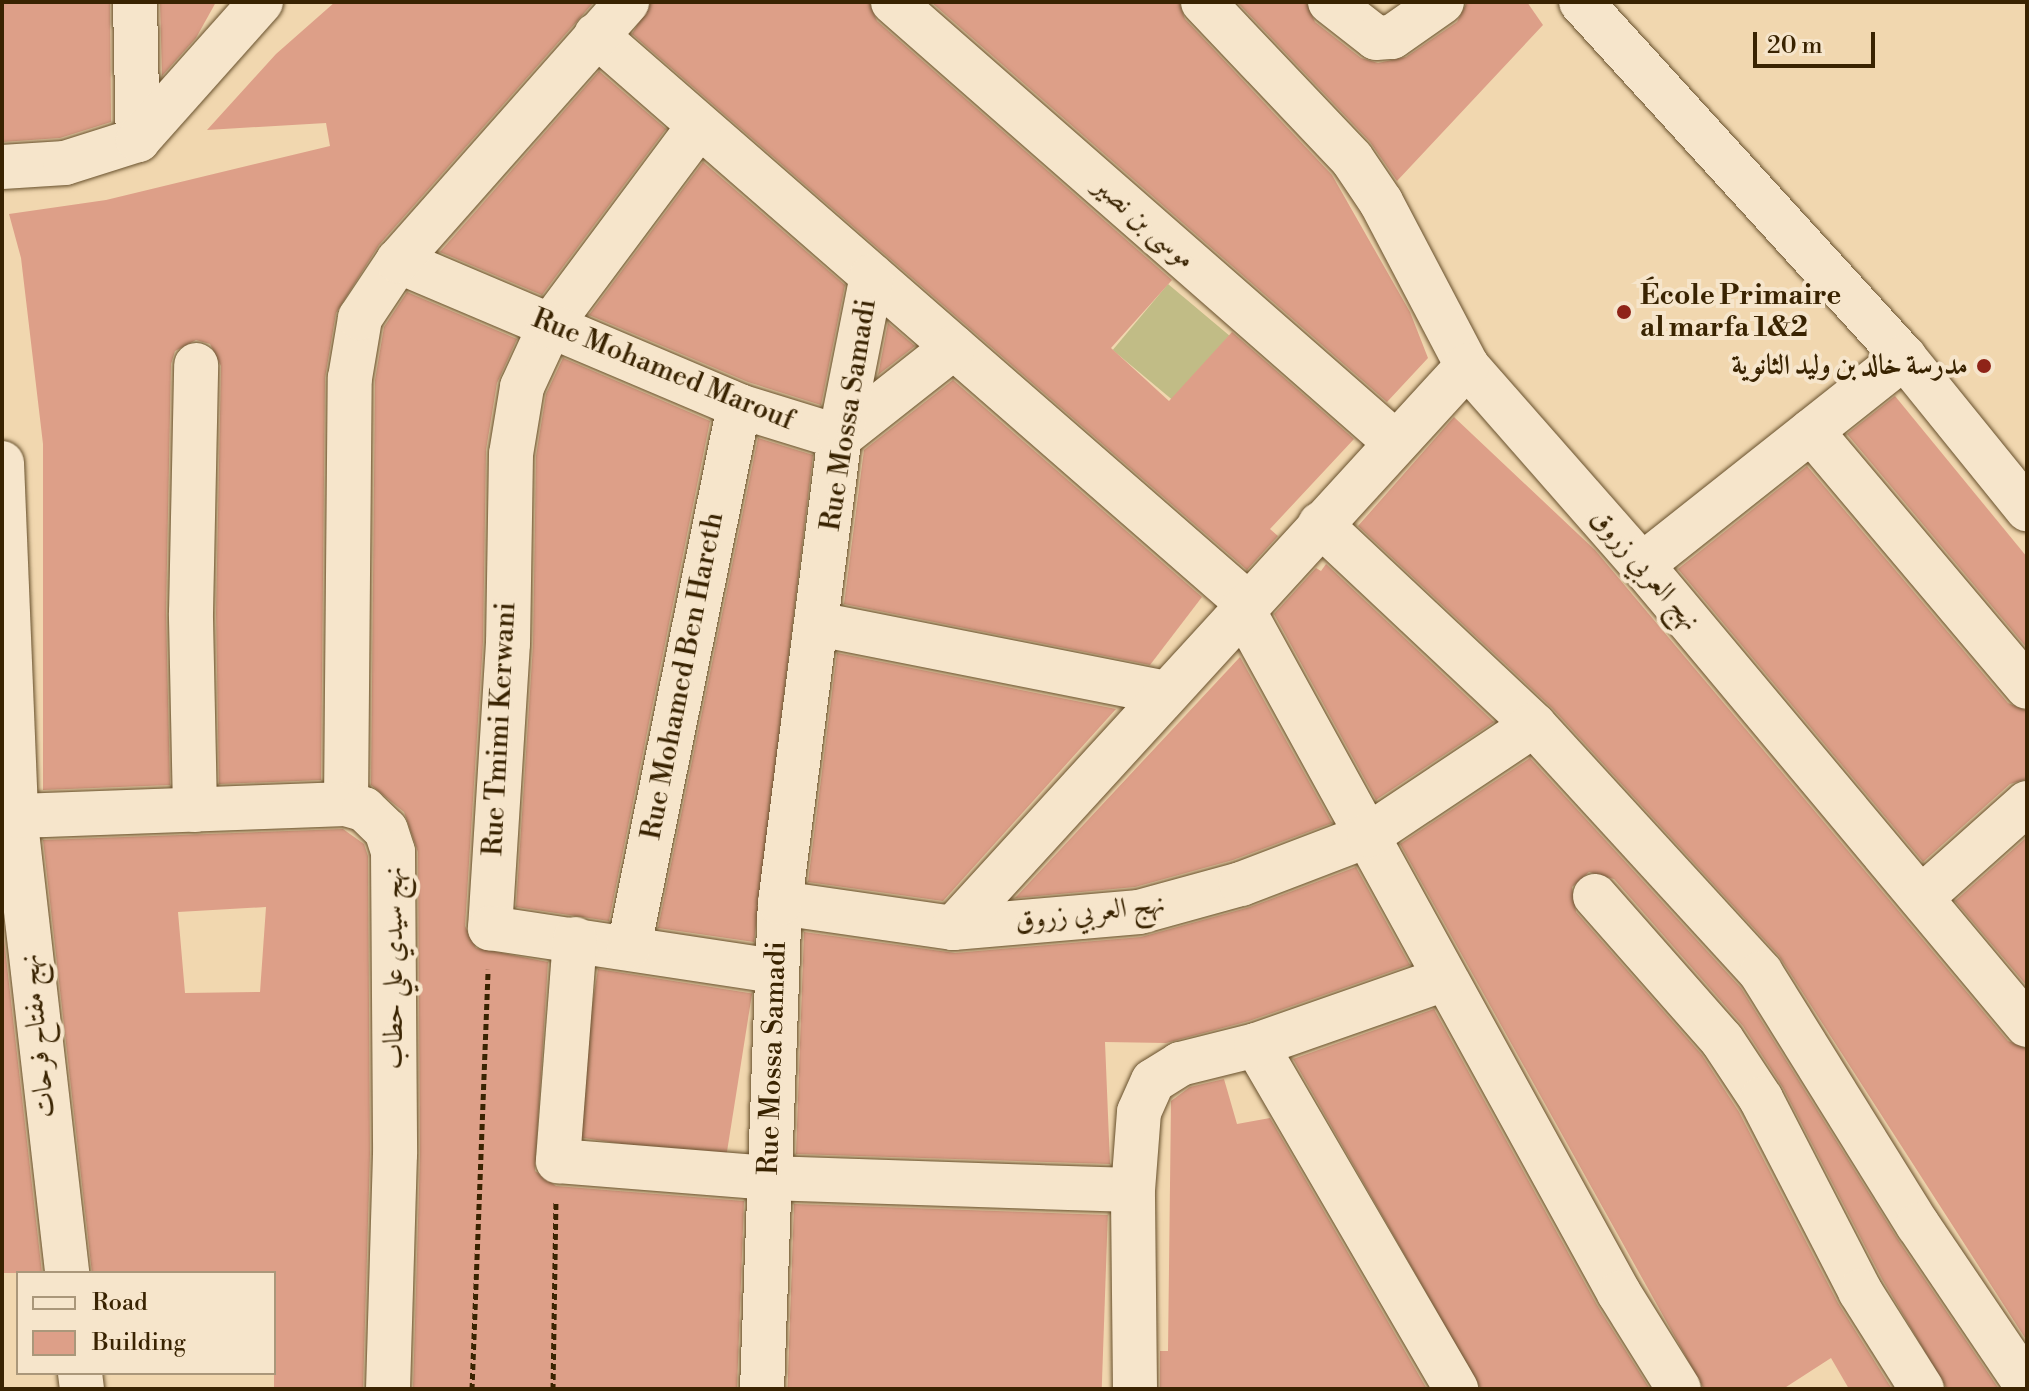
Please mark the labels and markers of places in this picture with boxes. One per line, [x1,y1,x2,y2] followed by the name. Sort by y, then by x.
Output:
[1640,279,1841,345] place label: École Primaire al marfa 1&2
[1615,303,1633,321] marker: École Primaire al marfa 1&2
[1732,349,1968,383] place label: مدرسة خالد بن وليد الثانوية
[1975,357,1993,375] marker: مدرسة خالد بن وليد الثانوية

